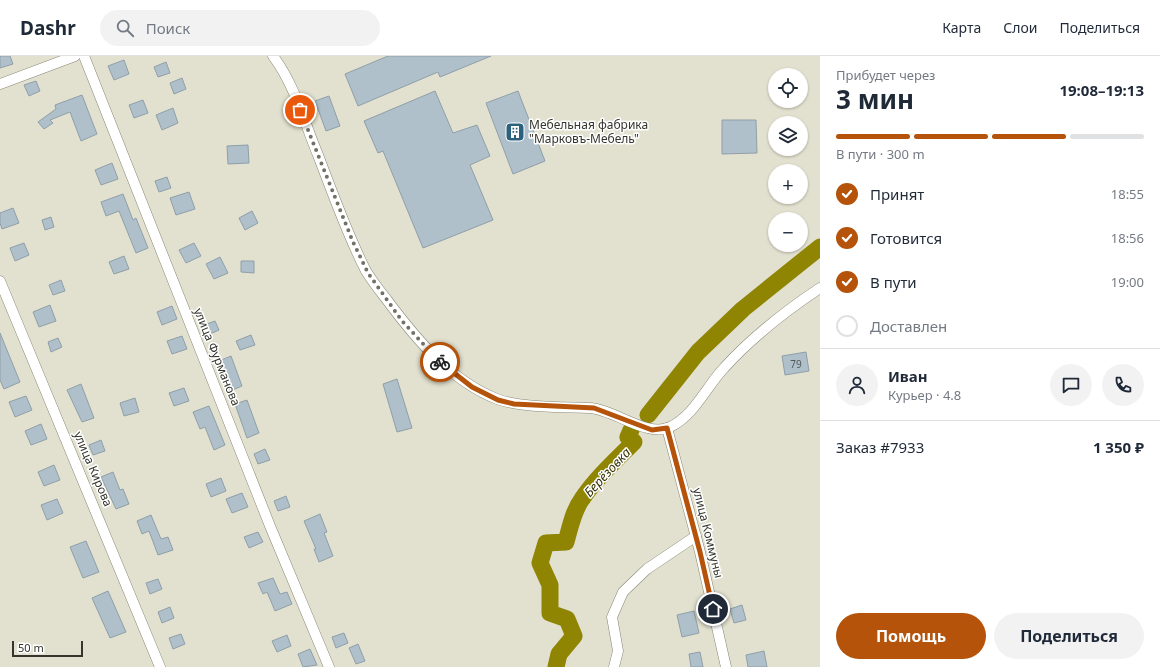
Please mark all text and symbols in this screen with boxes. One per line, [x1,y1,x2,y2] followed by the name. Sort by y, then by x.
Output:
[100,10,380,46] search box
[20,15,76,41] text: Dashr
[114,17,136,39] icon: search
[146,18,190,38] text: Поиск
[942,18,981,37] text: Карта
[1003,18,1037,37] text: Слои
[1059,18,1140,37] text: Поделиться
[836,66,935,84] text: Прибудет через
[768,68,808,252] map controls
[768,68,808,108] button: locate
[1059,80,1144,100] text: 19:08–19:13
[836,81,914,117] text: 3 мин
[283,93,317,127] pin
[289,99,311,121] icon: bag
[529,116,648,147] place label: Мебельная фабрика "Марковъ-Мебель"
[768,116,808,156] button: layers
[504,121,526,143] building icon: Мебельная фабрика "Марковъ-Мебель"
[836,145,925,163] text: В пути · 300 m
[768,164,808,204] button: +
[836,183,858,205] icon: check
[870,184,924,204] text: Принят
[1111,185,1144,203] text: 18:55
[768,212,808,252] button: −
[836,227,858,249] icon: check
[870,228,942,248] text: Готовится
[1111,229,1144,247] text: 18:56
[836,271,858,293] icon: check
[870,272,917,292] text: В пути
[1111,273,1144,291] text: 19:00
[190,305,245,408] street label: улица Фурманова
[870,316,947,336] text: Доставлен
[420,342,460,382] courier
[429,351,451,373] icon: bike
[790,357,802,371] house number: 79
[836,364,878,406] button: person
[1050,364,1092,406] button: chat
[1102,364,1144,406] button: phone
[888,366,928,386] text: Иван
[888,386,961,404] text: Курьер · 4.8
[70,429,117,509] street label: улица Кирова
[836,437,924,457] text: Заказ #7933
[1093,437,1144,457] text: 1 350 ₽
[580,443,635,500] water label: Берёзовка
[689,486,728,580] street label: улица Коммуны
[696,592,730,626] pin
[702,598,724,620] icon: home
[836,613,986,659] button: Помощь
[994,613,1144,659] button: Поделиться
[12,639,83,658] scale bar
[18,640,44,655] text: 50 m

